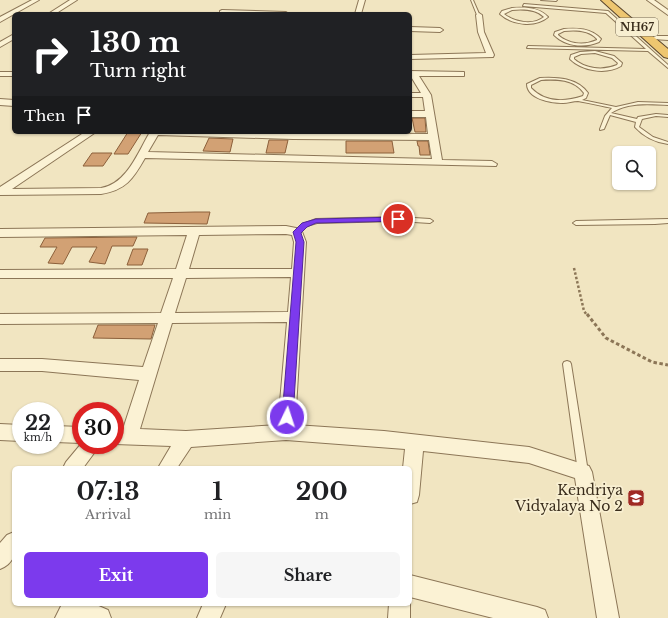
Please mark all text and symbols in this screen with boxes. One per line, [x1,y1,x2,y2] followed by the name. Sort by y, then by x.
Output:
[616,18,658,36] road number: NH67
[90,25,180,60] text: 130 m
[24,28,76,80] icon: right
[90,60,186,82] text: Turn right
[73,104,95,126] icon: arrive
[24,106,65,125] text: Then
[612,146,656,190] map controls
[612,146,656,190] button: search
[381,202,415,236] pin
[387,208,409,230] icon: arrive
[266,396,308,438] position arrow
[72,402,124,454] speed limit sign: 30
[25,411,51,435] text: 22
[24,431,52,444] text: km/h
[76,477,140,506] text: 07:13
[212,477,223,506] text: 1
[296,477,348,506] text: 200
[514,481,623,515] place label: Kendriya Vidyalaya No 2
[626,488,646,508] school or university icon: Kendriya Vidyalaya No 2
[85,506,131,523] text: Arrival
[204,506,231,523] text: min
[315,506,329,523] text: m
[24,552,208,598] button: Exit
[216,552,400,598] button: Share

